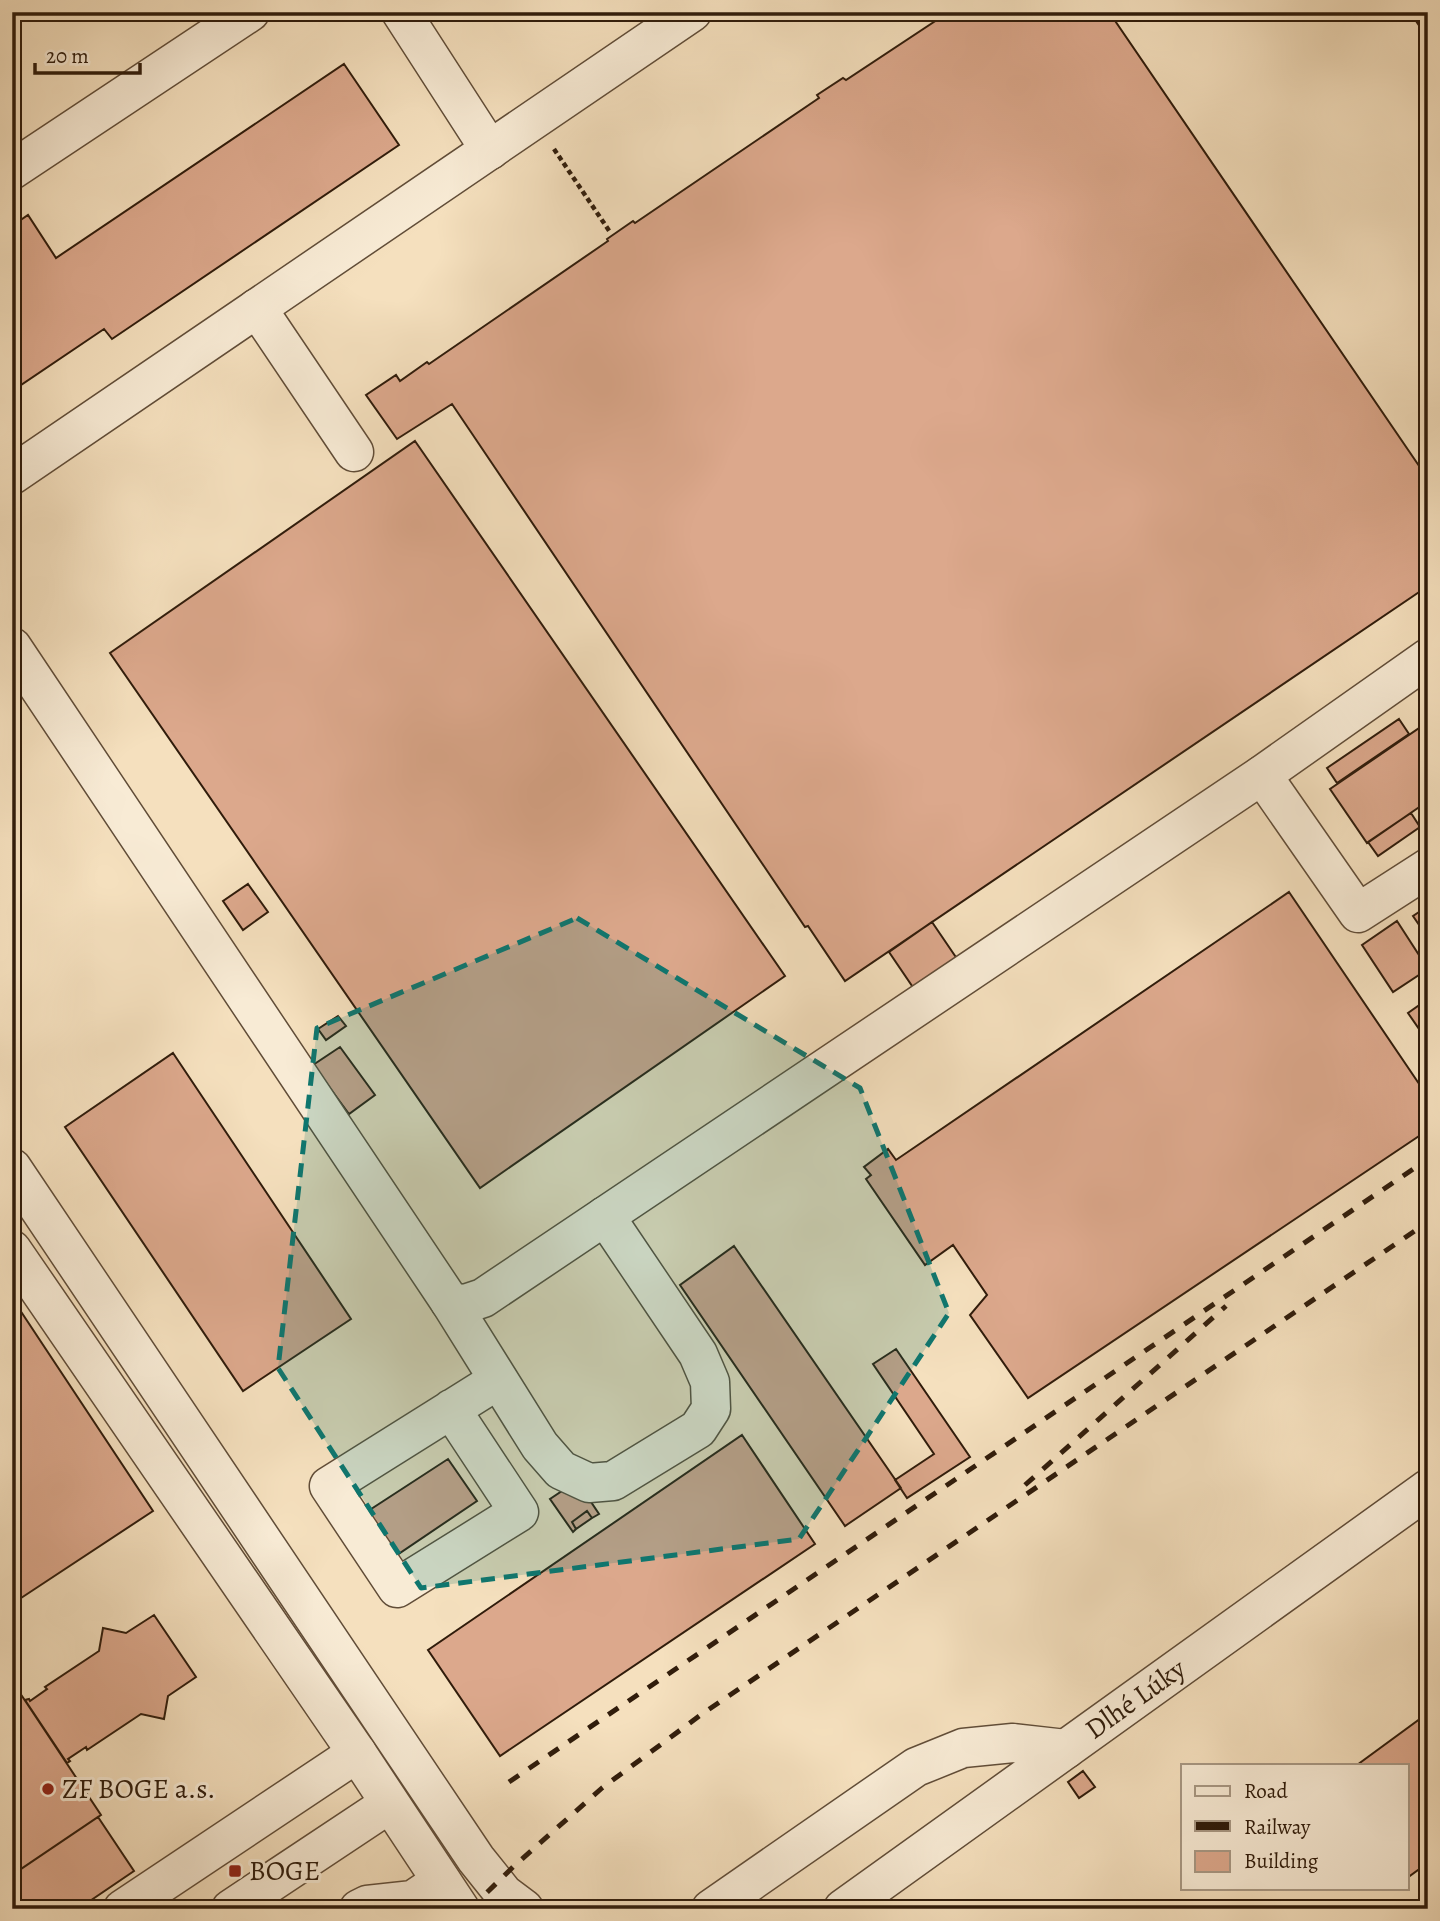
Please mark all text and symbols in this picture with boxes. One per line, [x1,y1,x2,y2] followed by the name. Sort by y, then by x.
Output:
[35,32,140,76] scale bar
[46,42,89,70] text: 20 m
[1078,1650,1194,1748] street label: Dlhé Lúky
[1181,1764,1408,1890] legend
[62,1770,215,1808] place label: ZF BOGE a.s.
[1244,1777,1288,1805] text: Road
[40,1781,56,1797] marker: ZF BOGE a.s.
[1244,1813,1311,1841] text: Railway
[1244,1847,1319,1875] text: Building
[249,1852,320,1890] place label: BOGE
[227,1863,243,1879] marker: BOGE

